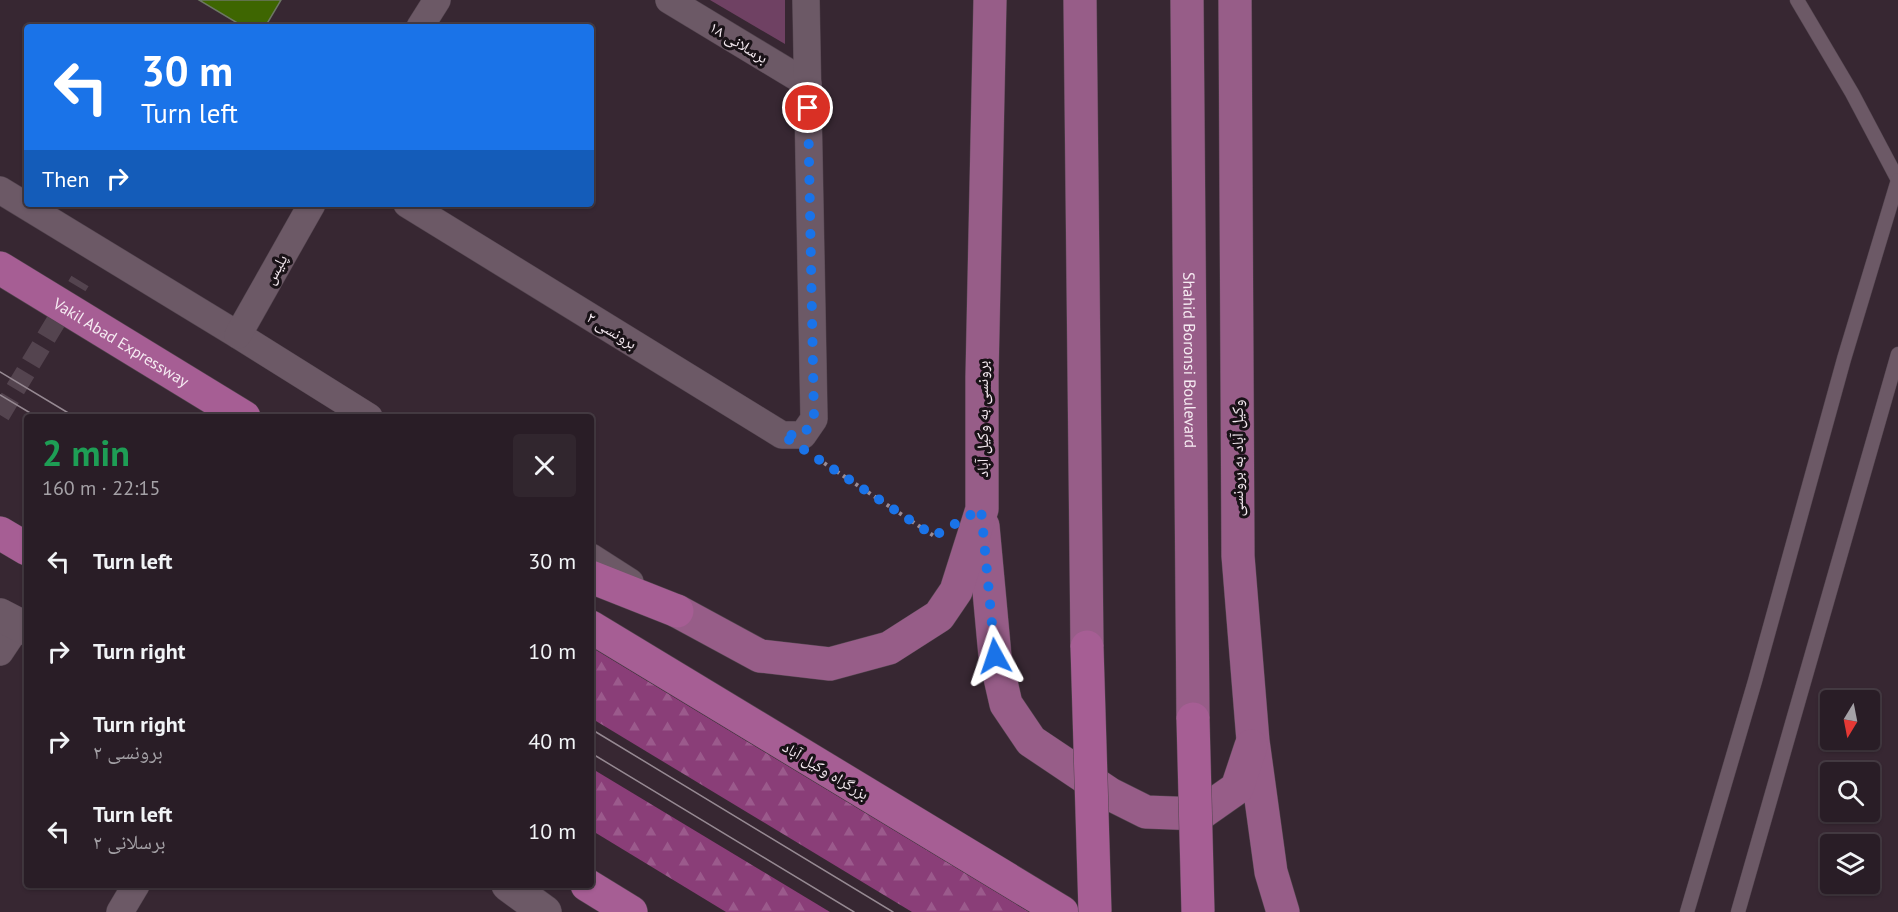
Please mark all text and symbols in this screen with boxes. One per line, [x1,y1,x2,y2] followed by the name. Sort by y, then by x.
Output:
[705,17,772,68] street label: برسلانی ۱۸
[141,43,233,98] text: 30 m
[42,48,120,126] icon: left
[782,82,833,133] pin
[791,91,824,124] icon: arrive
[141,96,238,130] text: Turn left
[101,162,134,195] icon: right
[42,165,89,193] text: Then
[259,250,292,288] street label: پلیس
[1179,272,1201,448] street label: Shahid Boronsi Boulevard
[49,292,193,391] street label: Vakil Abad Expressway
[583,307,641,354] street label: برونسی ۲
[972,360,993,478] street label: برونسی به وکیل آباد
[1227,399,1248,517] street label: وکیل آباد به برونسی
[42,429,130,476] text: 2 min
[513,434,576,497] button: close
[42,475,160,501] text: 160 m · 22:15
[42,545,75,578] icon: left
[93,547,173,575] text: Turn left
[528,547,576,575] text: 30 m
[963,624,1027,688] position arrow
[42,635,75,668] icon: right
[93,637,185,665] text: Turn right
[528,637,576,665] text: 10 m
[1820,690,1880,750] north arrow
[1820,690,1880,894] map controls
[93,710,185,738] text: Turn right
[42,725,75,758] icon: right
[528,727,576,755] text: 40 m
[779,736,873,804] street label: بزرگراه وکیل آباد
[93,739,163,765] text: برونسی ۲
[1820,762,1880,822] button: search
[93,800,173,828] text: Turn left
[42,815,75,848] icon: left
[528,817,576,845] text: 10 m
[93,829,166,855] text: برسلانی ۲
[1820,834,1880,894] button: layers

